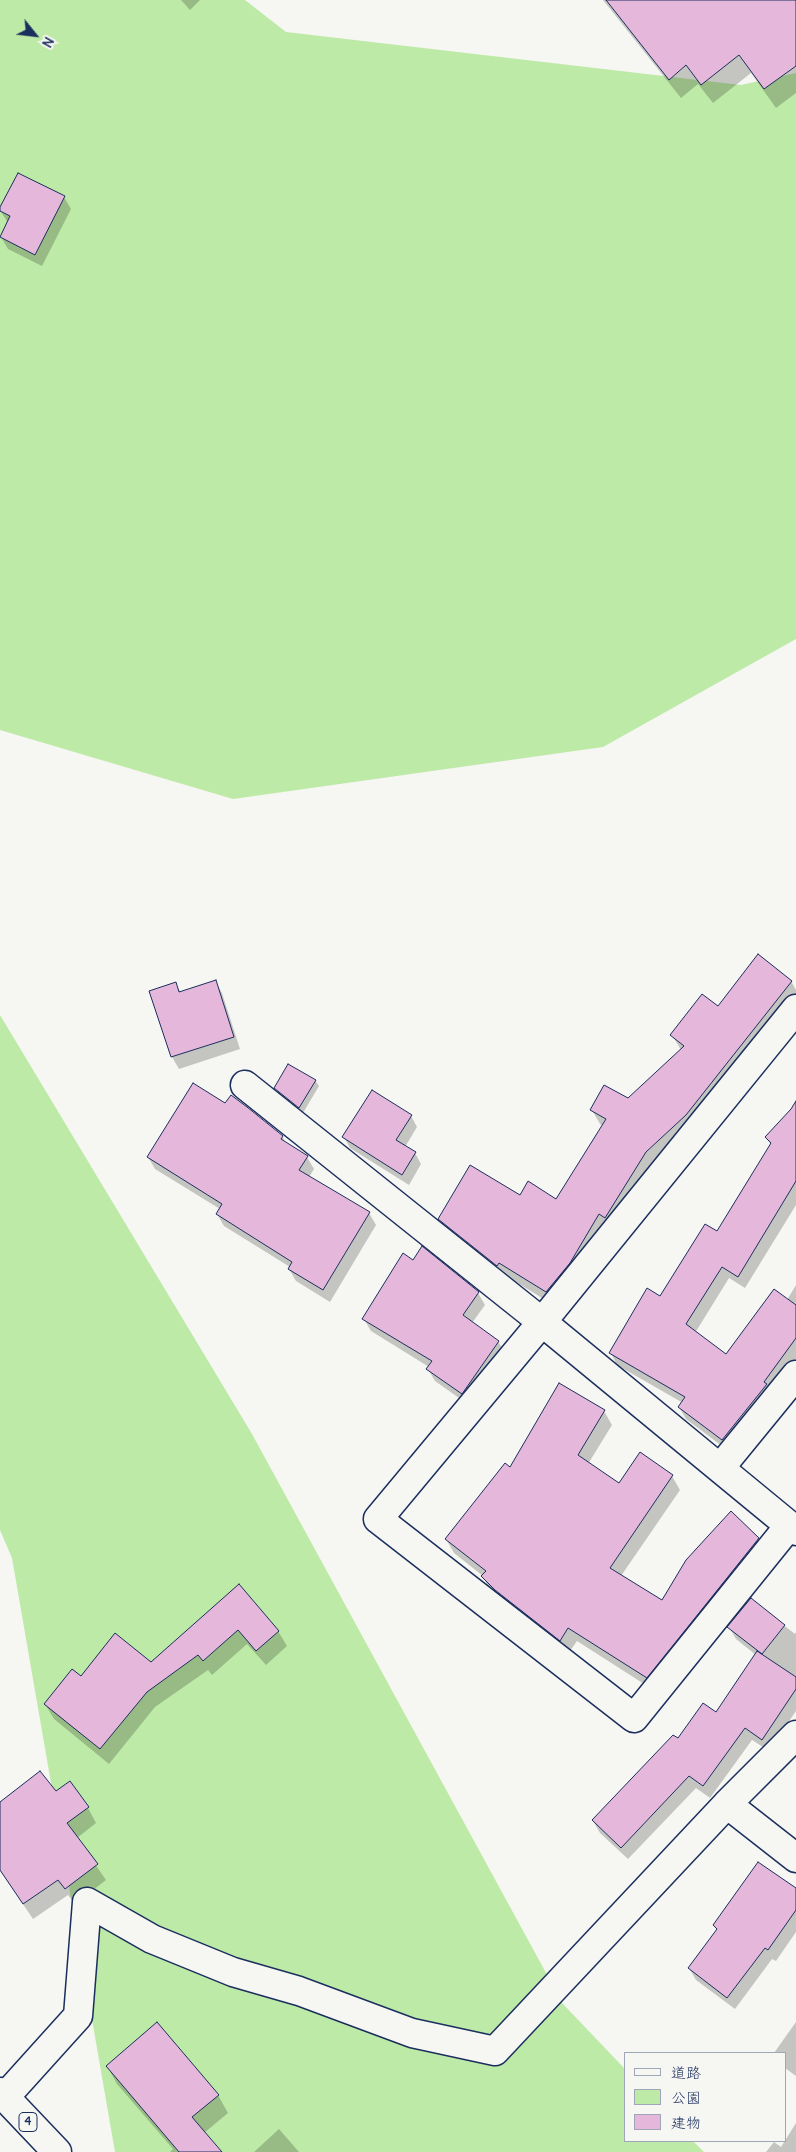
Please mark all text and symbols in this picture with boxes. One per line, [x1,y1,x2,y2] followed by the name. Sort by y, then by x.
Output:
[10,10,60,60] north arrow
[38,34,58,51] text: N
[624,2052,786,2142] legend
[671,2063,701,2082] text: 道路
[671,2088,701,2107] text: 公園
[19,2112,37,2132] road number: 4
[671,2113,701,2132] text: 建物

